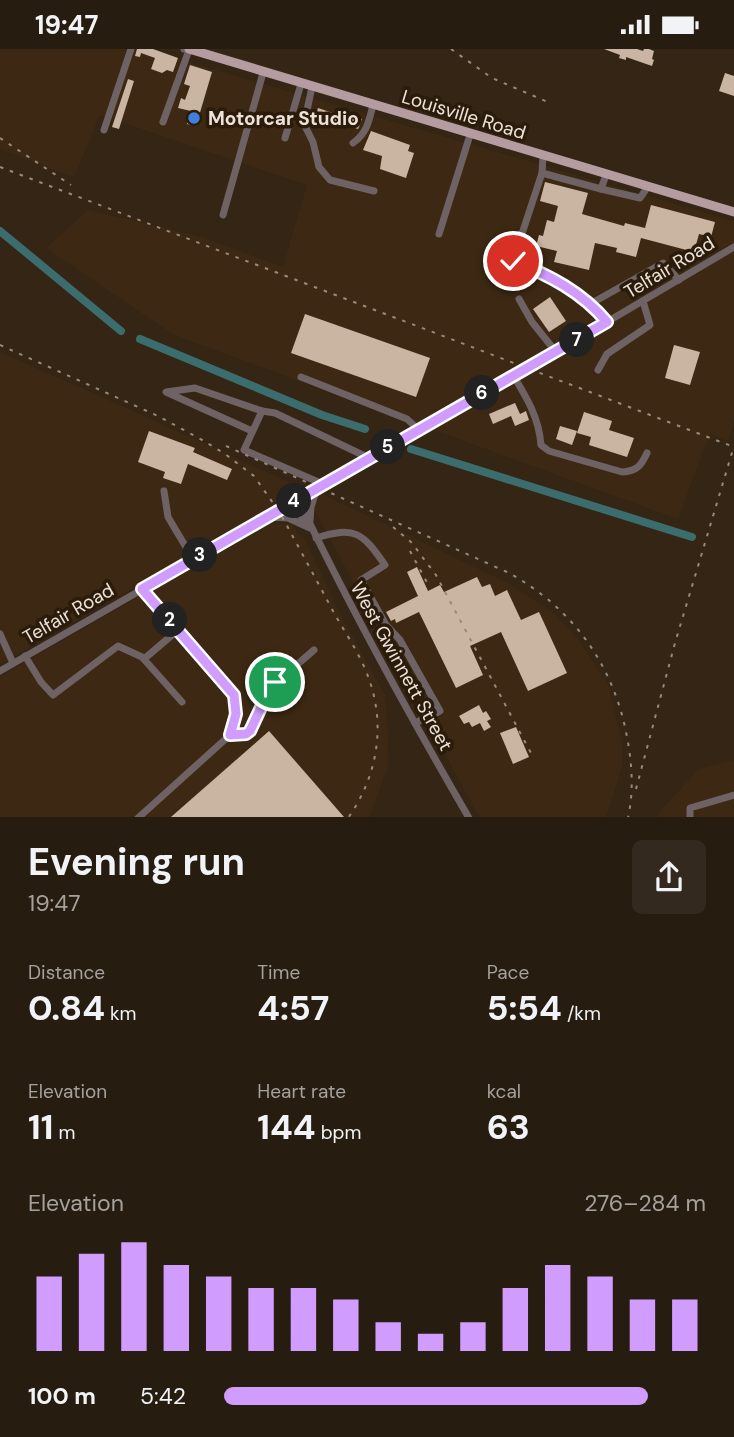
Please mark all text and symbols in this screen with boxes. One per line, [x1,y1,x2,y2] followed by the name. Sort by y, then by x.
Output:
[35,8,98,42] text: 19:47
[399,84,529,145] street label: Louisville Road
[208,106,359,131] place label: Motorcar Studio
[186,110,202,126] marker: Motorcar Studio
[483,231,543,291] pin
[619,231,719,304] street label: Telfair Road
[494,242,532,280] icon: check
[560,323,594,357] pin: 7
[571,327,582,352] text: 7
[464,375,500,411] pin: 6
[475,380,488,405] text: 6
[370,429,406,465] pin: 5
[382,434,393,459] text: 5
[276,483,312,519] pin: 4
[287,488,300,513] text: 4
[182,538,218,573] pin: 3
[194,542,205,567] text: 3
[18,577,118,650] street label: Telfair Road
[345,577,458,755] street label: West Gwinnett Street
[152,603,188,637] pin: 2
[164,607,175,632] text: 2
[245,652,305,712] pin
[256,663,294,701] icon: arrive
[28,837,245,887] text: Evening run
[632,840,706,914] button: share
[28,888,81,918] text: 19:47
[28,960,105,985] text: Distance
[257,960,300,985] text: Time
[487,960,529,985] text: Pace
[28,985,105,1031] text: 0.84
[257,985,329,1031] text: 4:57
[487,985,562,1031] text: 5:54
[105,1001,137,1026] text: km
[562,1001,601,1026] text: /km
[28,1079,107,1104] text: Elevation
[257,1079,346,1104] text: Heart rate
[487,1079,521,1104] text: kcal
[28,1104,53,1150] text: 11
[257,1104,316,1150] text: 144
[487,1104,530,1150] text: 63
[53,1120,75,1145] text: m
[316,1120,361,1145] text: bpm
[28,1188,124,1218] text: Elevation
[584,1188,706,1218] text: 276–284 m
[28,1381,96,1411] text: 100 m
[140,1381,186,1411] text: 5:42

